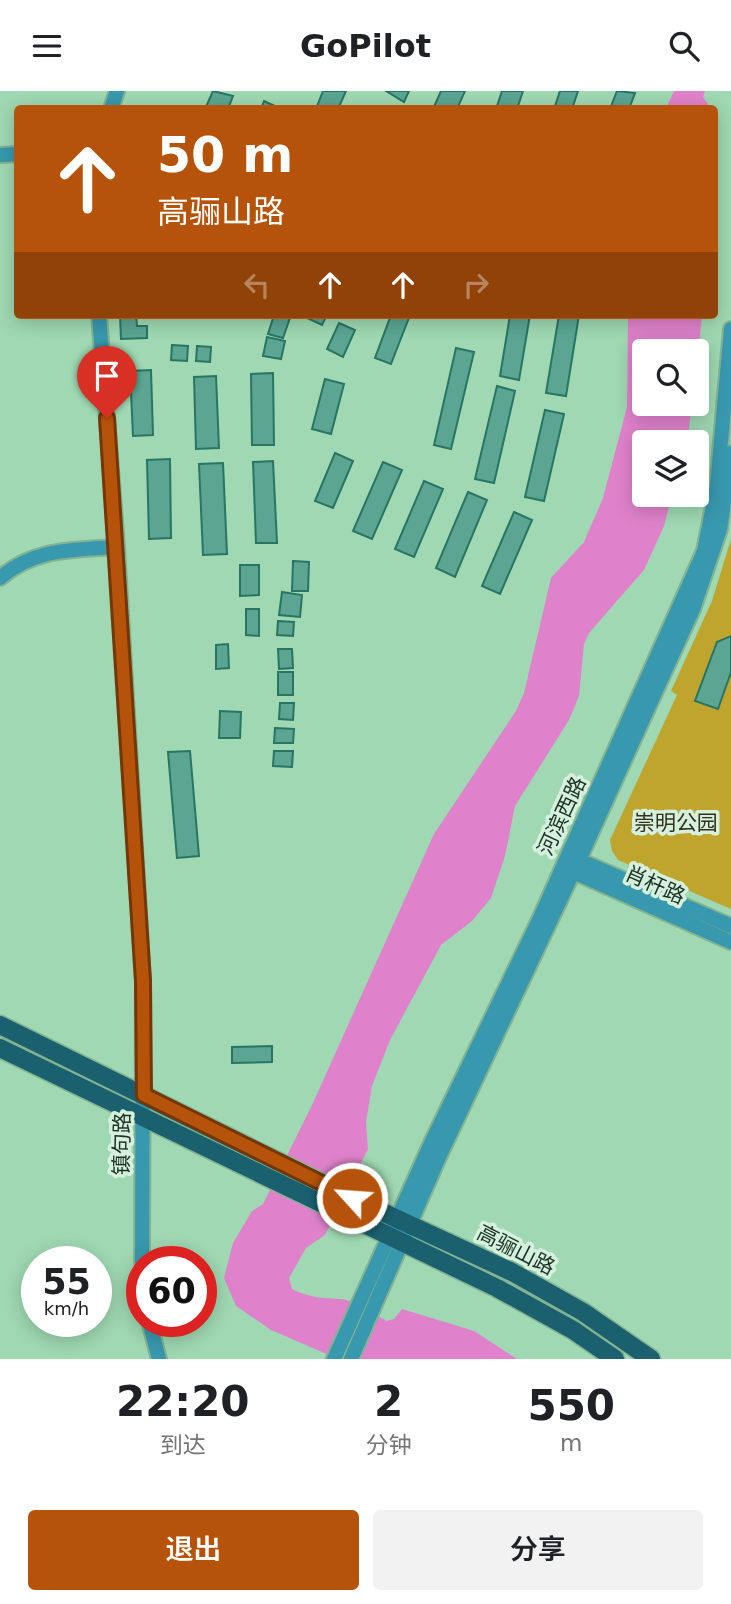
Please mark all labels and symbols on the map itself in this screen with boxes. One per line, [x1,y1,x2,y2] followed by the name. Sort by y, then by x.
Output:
[77,346,137,418] pin
[533,773,591,859] street label: 河滨西路
[634,811,718,835] park label: 崇明公园
[621,861,689,909] street label: 肖杆路
[109,1112,135,1176] street label: 镇句路
[315,1161,389,1235] position arrow
[473,1220,559,1280] street label: 高骊山路
[126,1246,217,1337] speed limit sign: 60

